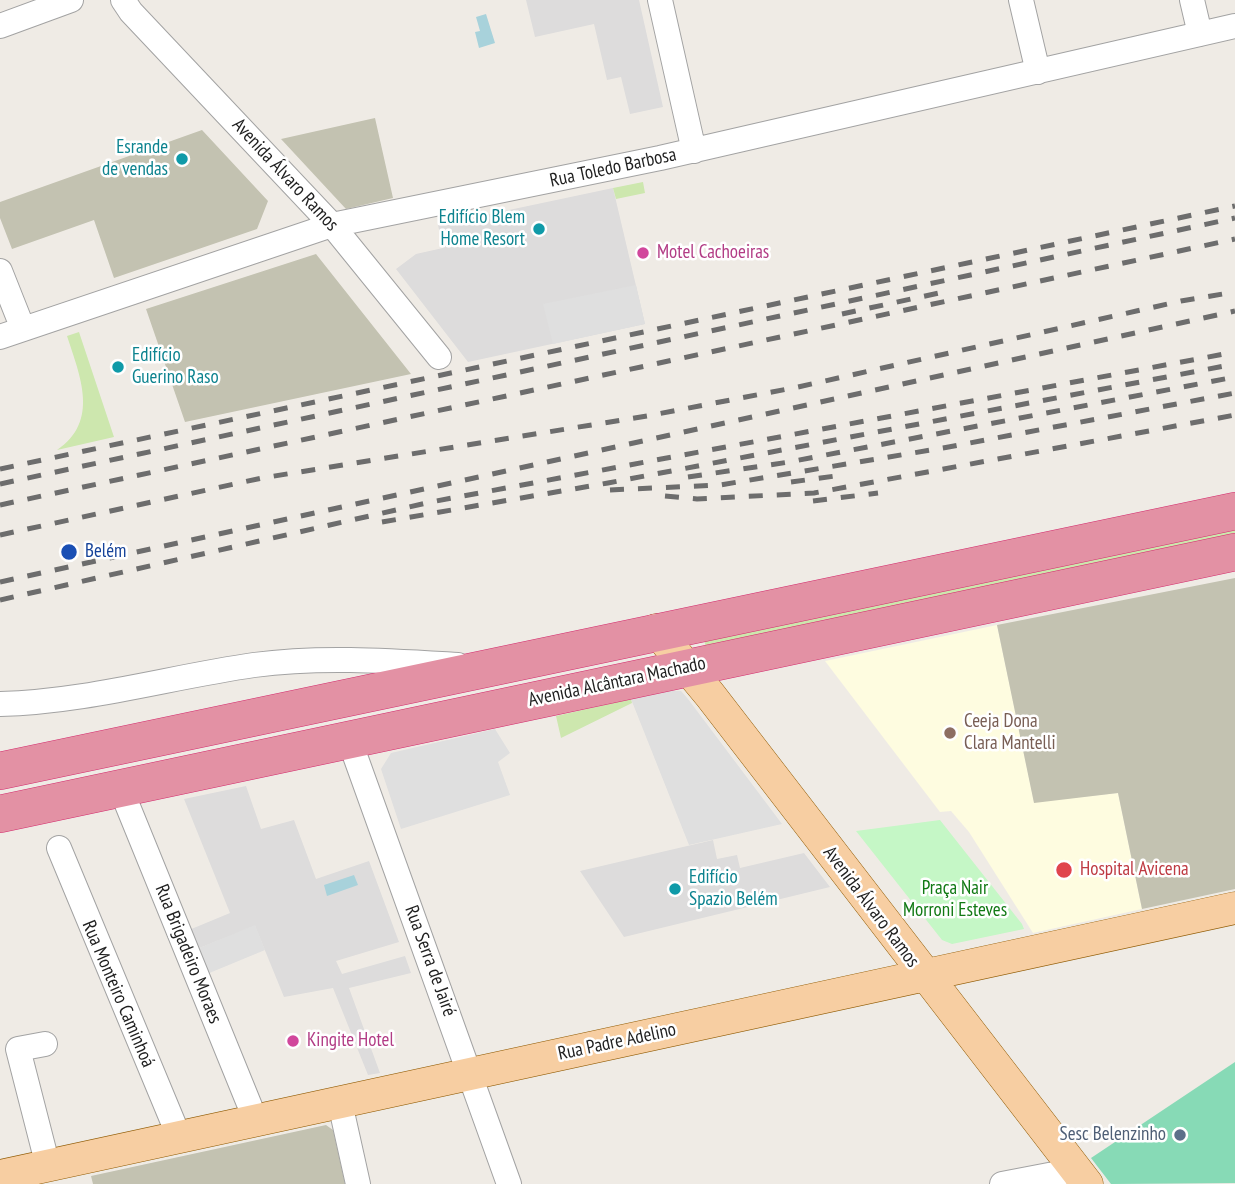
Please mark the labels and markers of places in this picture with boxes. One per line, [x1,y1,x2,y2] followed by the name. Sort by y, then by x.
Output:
[102,137,168,181] place label: Esrande de vendas
[174,151,190,167] marker: Esrande de vendas
[439,207,525,251] place label: Edifício Blem Home Resort
[531,221,547,237] marker: Edifício Blem Home Resort
[657,242,769,264] place label: Motel Cachoeiras
[635,245,651,261] marker: Motel Cachoeiras
[132,345,219,389] place label: Edifício Guerino Raso
[110,359,126,375] marker: Edifício Guerino Raso
[85,541,126,563] place label: Belém
[59,542,79,562] marker: Belém
[964,711,1056,755] place label: Ceeja Dona Clara Mantelli
[942,725,958,741] marker: Ceeja Dona Clara Mantelli
[1080,859,1189,881] place label: Hospital Avicena
[1054,860,1074,880] marker: Hospital Avicena
[689,867,778,911] place label: Edifício Spazio Belém
[667,881,683,897] marker: Edifício Spazio Belém
[307,1030,394,1052] place label: Kingite Hotel
[285,1033,301,1049] marker: Kingite Hotel
[1060,1124,1166,1146] place label: Sesc Belenzinho
[1172,1127,1188,1143] marker: Sesc Belenzinho

